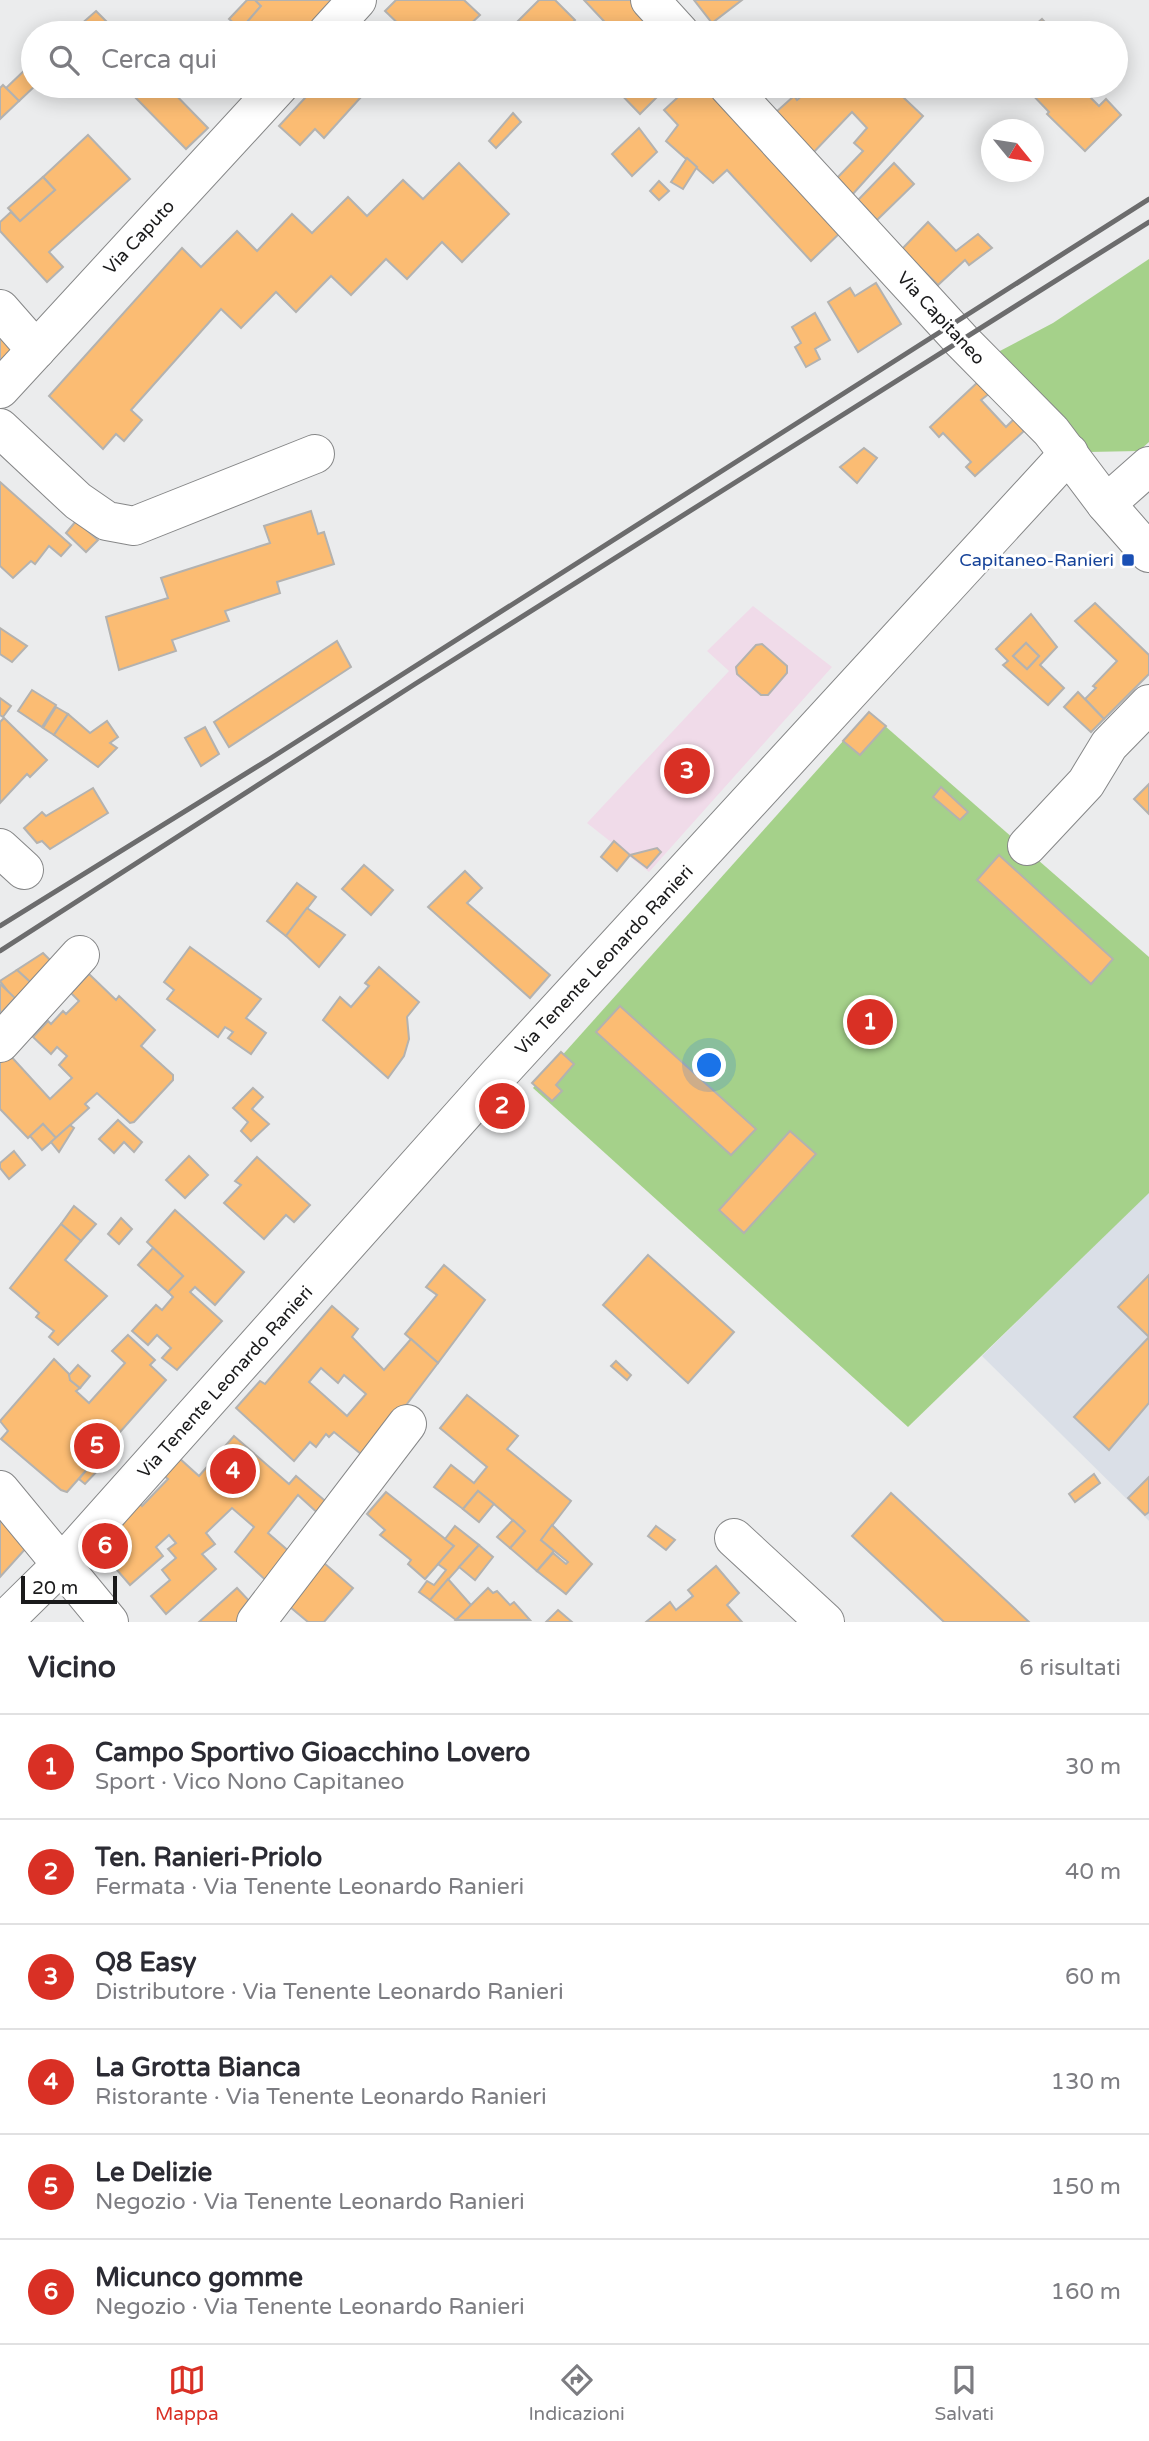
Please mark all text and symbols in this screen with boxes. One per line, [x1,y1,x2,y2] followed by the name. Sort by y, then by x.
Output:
[21,21,1128,98] search box
[45,41,83,79] icon: search
[101,44,217,75] text: Cerca qui
[981,119,1044,182] north arrow
[99,195,179,279] street label: Via Caputo
[892,267,990,369] street label: Via Capitaneo
[959,549,1114,571] place label: Capitaneo-Ranieri
[1120,552,1136,568] marker: Capitaneo-Ranieri
[664,745,710,797] pin: 3
[510,861,698,1059] street label: Via Tenente Leonardo Ranieri
[847,996,893,1048] pin: 1
[692,1048,726,1082] your location
[479,1080,525,1132] pin: 2
[133,1281,317,1483] street label: Via Tenente Leonardo Ranieri
[74,1420,120,1472] pin: 5
[210,1445,256,1497] pin: 4
[82,1520,128,1572] pin: 6
[21,1573,117,1605] scale bar
[32,1577,78,1599] text: 20 m
[28,1649,116,1686] text: Vicino
[1019,1654,1121,1682] text: 6 risultati
[95,1737,530,1768] text: Campo Sportivo Gioacchino Lovero
[44,1753,58,1781] text: 1
[1065,1753,1121,1781] text: 30 m
[95,1768,405,1796] text: Sport · Vico Nono Capitaneo
[95,1842,322,1873] text: Ten. Ranieri-Priolo
[44,1858,58,1886] text: 2
[1065,1858,1121,1886] text: 40 m
[95,1873,524,1901] text: Fermata · Via Tenente Leonardo Ranieri
[95,1947,197,1978] text: Q8 Easy
[44,1963,58,1991] text: 3
[1065,1963,1121,1991] text: 60 m
[95,1978,564,2006] text: Distributore · Via Tenente Leonardo Ranieri
[95,2052,301,2083] text: La Grotta Bianca
[44,2068,58,2096] text: 4
[1051,2068,1121,2096] text: 130 m
[95,2083,547,2111] text: Ristorante · Via Tenente Leonardo Ranieri
[95,2157,212,2188] text: Le Delizie
[44,2173,58,2201] text: 5
[1051,2173,1121,2201] text: 150 m
[95,2188,525,2216] text: Negozio · Via Tenente Leonardo Ranieri
[95,2262,303,2293] text: Micunco gomme
[44,2278,58,2306] text: 6
[1051,2278,1121,2306] text: 160 m
[95,2293,525,2321] text: Negozio · Via Tenente Leonardo Ranieri
[155,2361,219,2425] tab: Mappa
[528,2361,625,2425] tab: Indicazioni
[935,2361,994,2425] tab: Salvati

